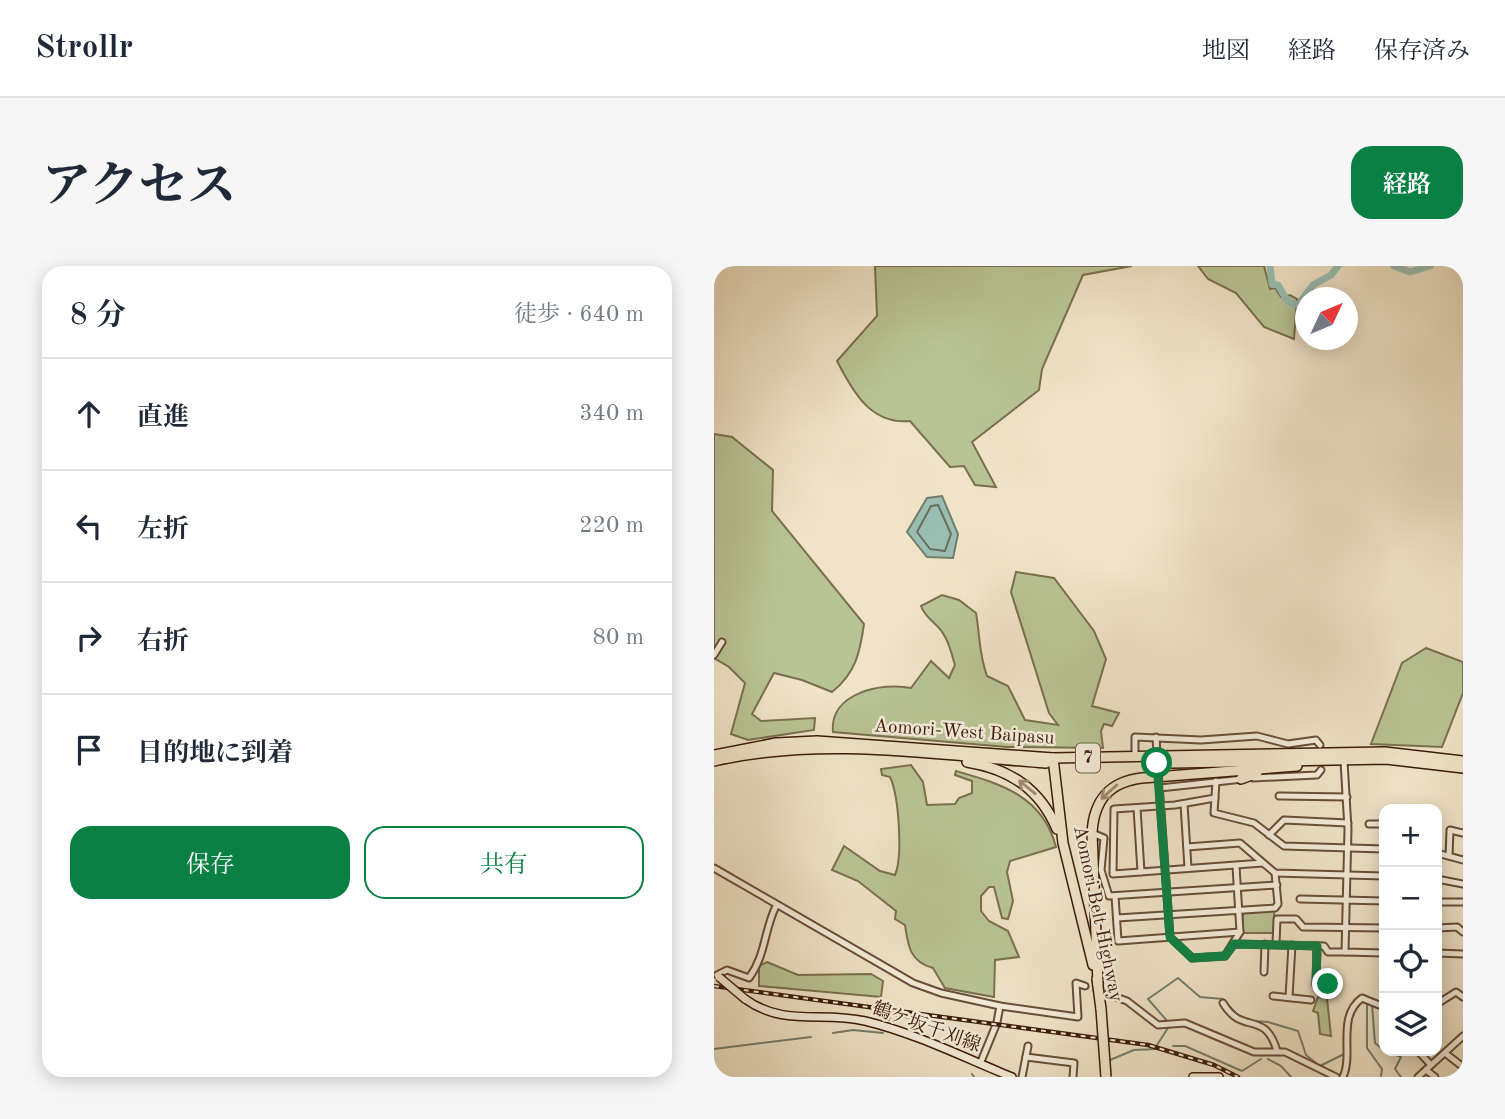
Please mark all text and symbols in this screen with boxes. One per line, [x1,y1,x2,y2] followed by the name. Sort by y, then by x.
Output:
[35,32,133,65] text: Strollr
[1202,40,1250,64] text: 地図
[1288,40,1336,64] text: 経路
[1374,40,1470,64] text: 保存済み
[1351,146,1463,219] button: 経路
[42,164,237,213] text: アクセス
[1295,287,1358,350] north arrow
[70,301,126,331] text: 8 分
[514,303,644,326] text: 徒歩 · 640 m
[70,395,108,433] icon: ahead
[579,402,644,425] text: 340 m
[137,405,189,431] text: 直進
[70,507,108,545] icon: left
[579,514,644,537] text: 220 m
[137,517,189,543] text: 左折
[70,619,108,657] icon: right
[593,626,644,649] text: 80 m
[137,629,189,655] text: 右折
[873,717,1055,749] street label: Aomori-West Baipasu
[70,731,108,769] icon: arrive
[137,741,293,767] text: 目的地に到着
[1076,744,1100,772] road number: 7
[1141,747,1172,778] route start
[1019,779,1037,794] one-way arrow
[1100,784,1118,800] one-way arrow
[1379,804,1442,1056] map controls
[1379,804,1442,867] button: +
[1069,824,1125,1004] street label: Aomori Belt Highway
[70,826,350,899] button: 保存
[364,826,644,899] button: 共有
[1379,867,1442,930] button: −
[1379,930,1442,993] button: locate
[1312,968,1343,999] route end
[1379,993,1442,1056] button: layers
[869,998,984,1056] street label: 鶴ケ坂千刈線

